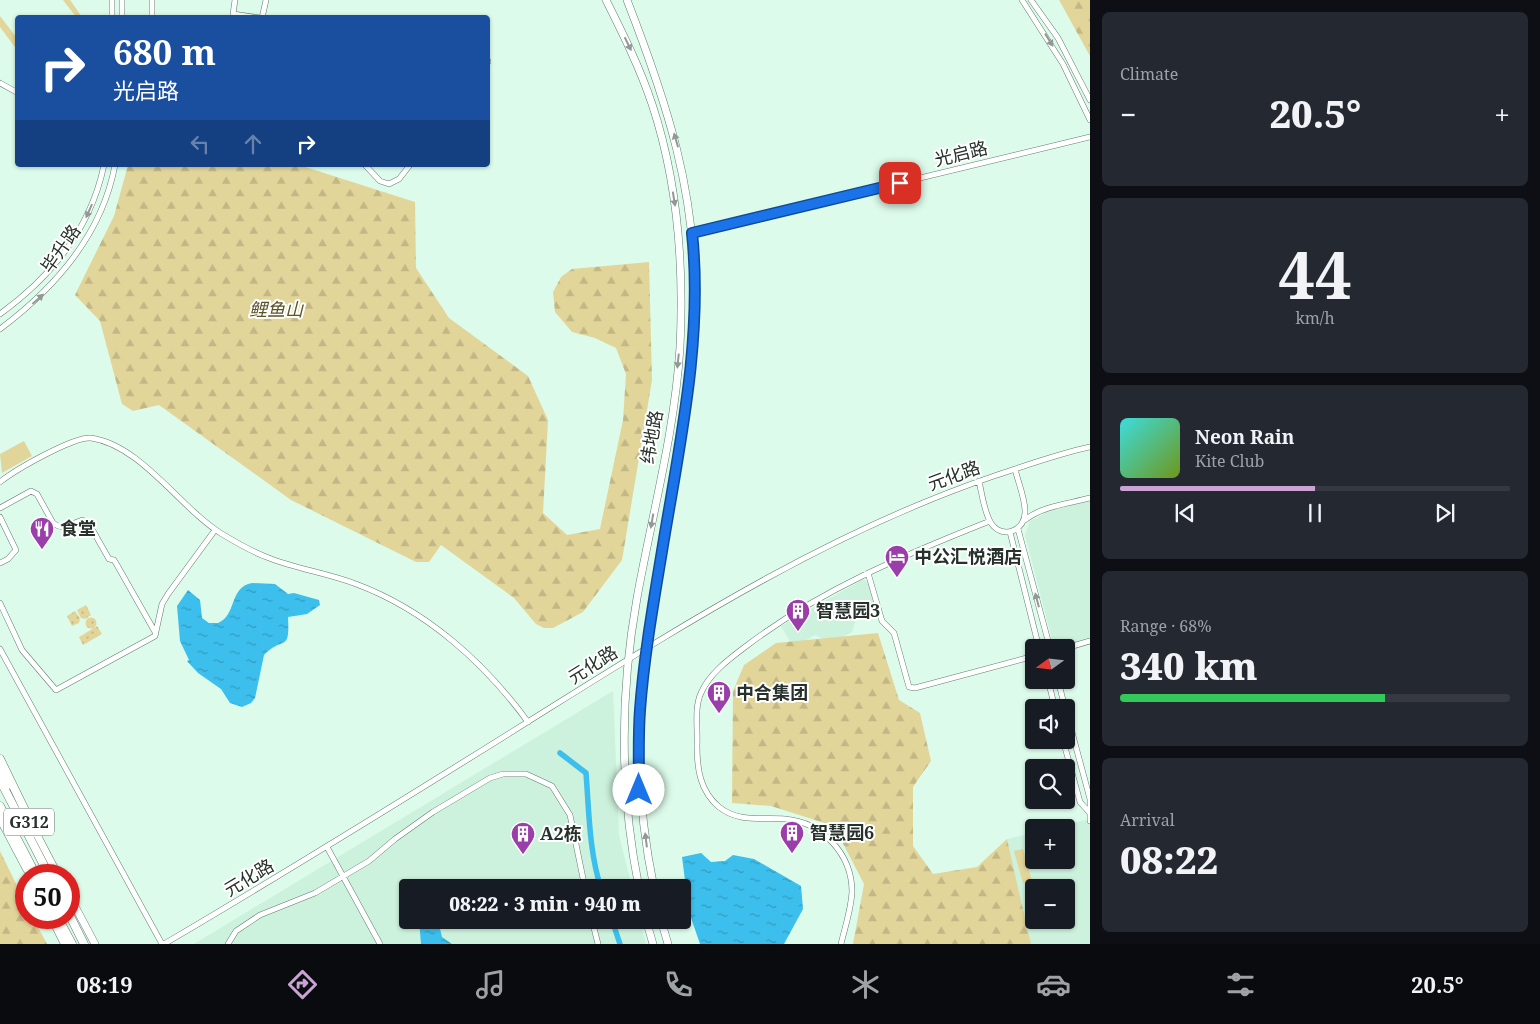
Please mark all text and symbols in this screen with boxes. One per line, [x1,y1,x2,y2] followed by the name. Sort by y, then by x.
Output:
[113,28,216,75] text: 680 m
[1045,34,1054,47] one-way arrow
[30,35,95,100] icon: right
[624,37,632,51] one-way arrow
[1120,63,1178,85] text: Climate
[113,75,179,105] text: 光启路
[1269,87,1361,139] text: 20.5°
[1120,95,1136,133] text: −
[1494,95,1510,133] text: +
[186,130,214,158] icon: left
[239,130,267,158] icon: ahead
[292,130,320,158] icon: right
[671,133,679,148] one-way arrow
[932,135,990,171] street label: 光启路
[879,162,921,204] pin
[886,169,914,197] icon: arrive
[670,191,678,207] one-way arrow
[84,204,92,218] one-way arrow
[35,219,85,277] street label: 毕升路
[1278,230,1352,318] text: 44
[31,293,43,305] one-way arrow
[249,297,304,321] park label: 鲤鱼山
[1295,307,1335,329] text: km/h
[674,353,682,369] one-way arrow
[635,408,668,465] street label: 纬地路
[1195,424,1294,450] text: Neon Rain
[1195,450,1264,472] text: Kite Club
[924,455,983,496] street label: 元化路
[1171,499,1199,527] icon: previous
[1301,499,1329,527] icon: pause
[1431,499,1459,527] icon: next
[648,514,656,529] one-way arrow
[29,516,55,550] restaurant icon: 食堂
[60,516,96,540] place label: 食堂
[884,544,910,578] hotel icon: 中公汇悦酒店
[914,544,1022,568] place label: 中公汇悦酒店
[1033,593,1041,608] one-way arrow
[785,598,811,632] building icon: 智慧园3
[816,598,880,622] place label: 智慧园3
[1120,615,1212,637] text: Range · 68%
[1025,639,1075,689] north arrow
[1025,639,1075,929] map controls
[1120,639,1258,691] text: 340 km
[563,640,622,689] street label: 元化路
[706,680,732,714] building icon: 中合集团
[736,680,808,704] place label: 中合集团
[1025,699,1075,749] button: sound
[1025,759,1075,809] button: search
[612,763,664,815] position arrow
[4,809,54,836] road number: G312
[1120,809,1175,831] text: Arrival
[1025,819,1075,869] button: +
[779,820,805,854] building icon: 智慧园6
[810,820,874,844] place label: 智慧园6
[510,821,536,855] building icon: A2栋
[540,821,582,845] place label: A2栋
[641,831,649,847] one-way arrow
[1120,833,1218,885] text: 08:22
[219,853,278,901] street label: 元化路
[15,864,80,929] speed limit sign: 50
[1025,879,1075,929] button: −
[449,891,641,917] text: 08:22 · 3 min · 940 m
[285,967,320,1002] icon: directions
[473,967,508,1002] icon: music
[661,967,696,1002] icon: phone
[848,967,883,1002] icon: climate
[1036,967,1071,1002] icon: car
[1223,967,1258,1002] icon: filters
[76,969,133,999] text: 08:19
[1411,969,1464,999] text: 20.5°

